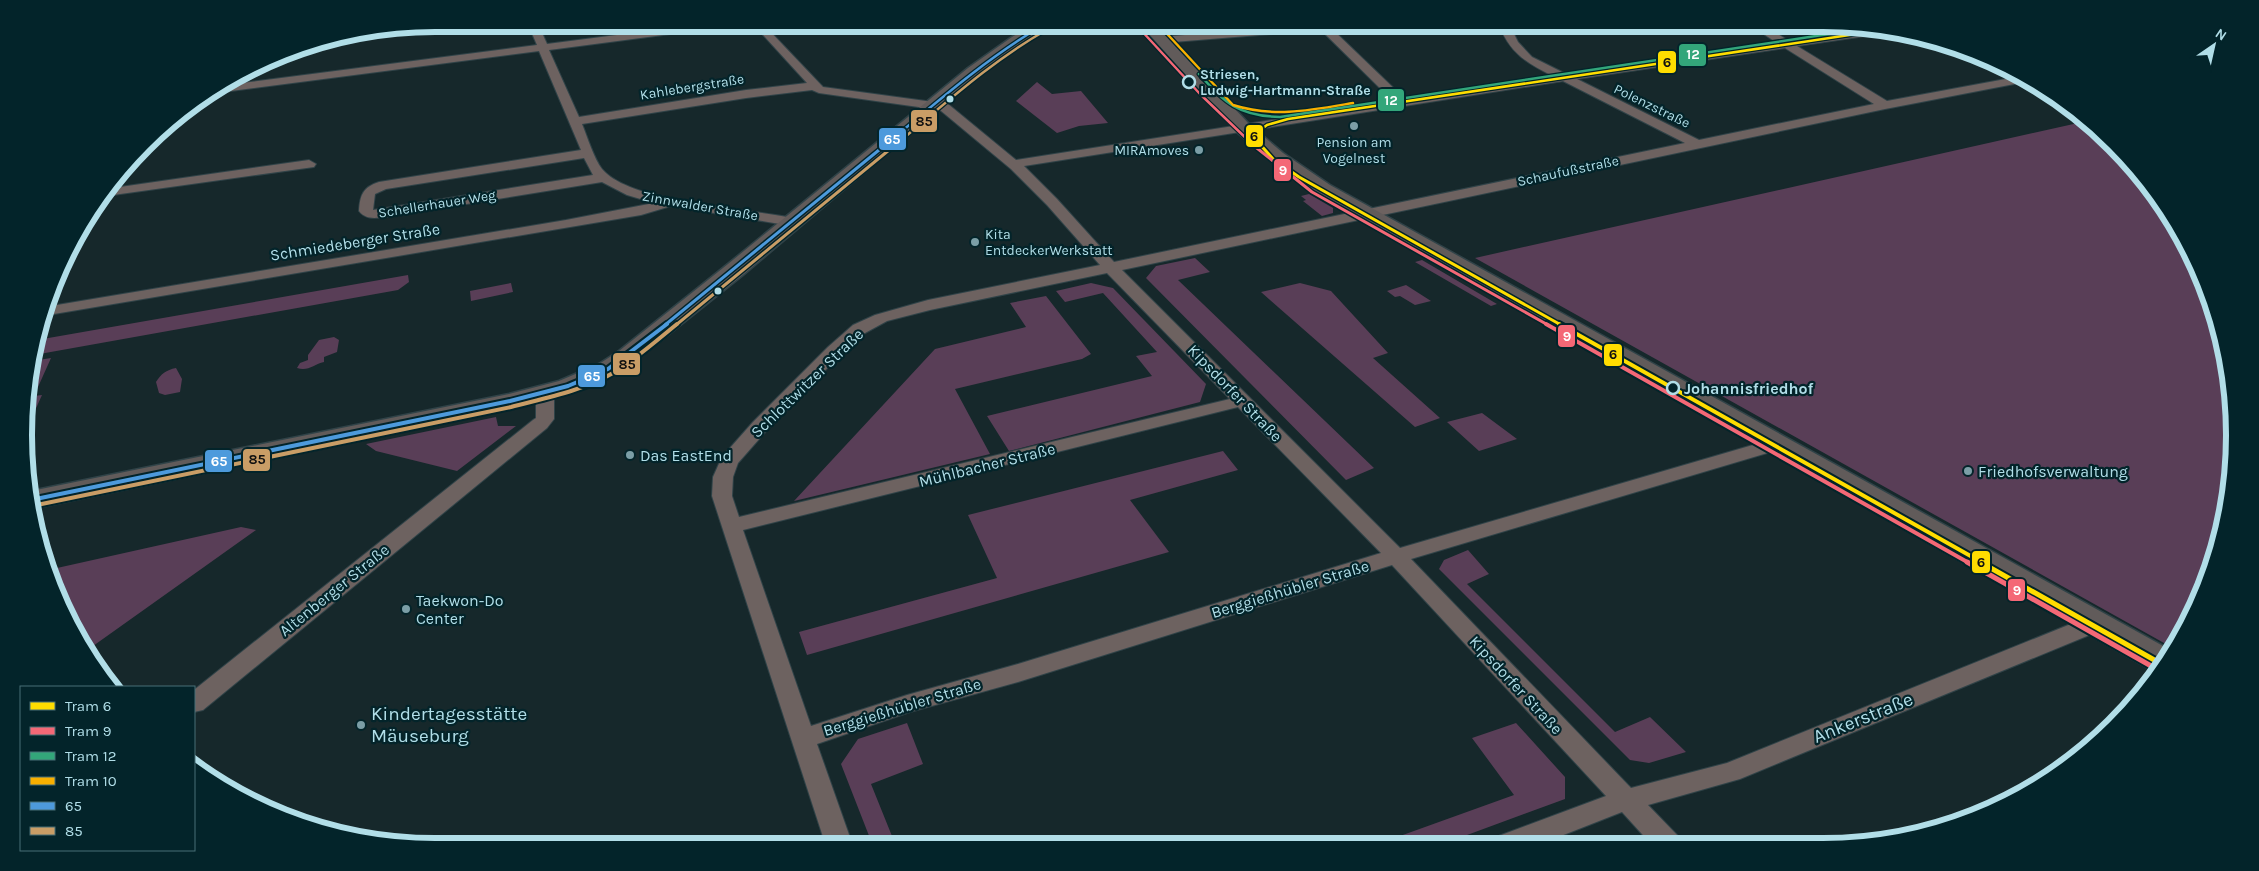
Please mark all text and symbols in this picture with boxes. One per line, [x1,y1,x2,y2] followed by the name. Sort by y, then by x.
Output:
[2189,20,2239,70] north arrow
[2212,25,2230,44] text: N
[1678,43,1707,67] line badge: 12
[1686,46,1700,63] text: 12
[1657,50,1677,74] line badge: 6
[1663,54,1671,71] text: 6
[1200,66,1371,99] place label: Striesen, Ludwig-Hartmann-Straße
[639,70,745,104] street label: Kahlebergstraße
[1182,75,1196,89] marker: Striesen, Ludwig-Hartmann-Straße
[1611,80,1693,132] street label: Polenzstraße
[1377,88,1405,112] line badge: 12
[1384,92,1398,109] text: 12
[945,94,955,104] unlabelled marker
[910,109,938,133] line badge: 85
[915,113,933,130] text: 85
[1348,120,1360,132] marker: Pension am Vogelnest
[1245,124,1264,148] line badge: 6
[878,127,907,151] line badge: 65
[1250,128,1258,145] text: 6
[884,131,900,148] text: 65
[1316,134,1392,167] place label: Pension am Vogelnest
[1114,142,1189,159] place label: MIRAmoves
[1193,144,1205,156] marker: MIRAmoves
[1516,152,1620,190] street label: Schaufußstraße
[1273,158,1292,182] line badge: 9
[1279,162,1287,179] text: 9
[377,186,497,222] street label: Schellerhauer Weg
[641,187,759,225] street label: Zinnwalder Straße
[269,219,441,265] street label: Schmiedeberger Straße
[985,226,1113,259] place label: Kita EntdeckerWerkstatt
[969,236,981,248] marker: Kita EntdeckerWerkstatt
[713,286,723,296] unlabelled marker
[747,324,867,442] street label: Schlottwitzer Straße
[1557,324,1576,348] line badge: 9
[1563,328,1571,345] text: 9
[1184,340,1286,446] street label: Kipsdorfer Straße
[1603,343,1623,367] line badge: 6
[1609,346,1617,363] text: 6
[612,352,641,376] line badge: 85
[618,356,636,373] text: 85
[577,364,606,388] line badge: 65
[584,368,600,385] text: 65
[1684,379,1814,398] place label: Johannisfriedhof
[1666,381,1680,395] marker: Johannisfriedhof
[917,439,1057,491] street label: Mühlbacher Straße
[640,446,732,465] place label: Das EastEnd
[242,448,271,472] line badge: 85
[204,449,233,473] line badge: 65
[624,449,636,461] marker: Das EastEnd
[248,451,266,468] text: 85
[211,453,227,470] text: 65
[1978,462,2128,481] place label: Friedhofsverwaltung
[1962,465,1974,477] marker: Friedhofsverwaltung
[275,540,393,640] street label: Altenberger Straße
[1971,550,1991,574] line badge: 6
[1977,554,1985,571] text: 6
[1209,556,1371,622] street label: Berggießhübler Straße
[2007,578,2026,602] line badge: 9
[2013,582,2021,599] text: 9
[416,591,504,628] place label: Taekwon-Do Center
[400,603,412,615] marker: Taekwon-Do Center
[1465,632,1567,738] street label: Kipsdorfer Straße
[821,674,983,740] street label: Berggießhübler Straße
[20,686,195,851] legend
[1810,688,1916,748] street label: Ankerstraße
[65,697,111,715] text: Tram 6
[371,703,527,747] place label: Kindertagesstätte Mäuseburg
[355,719,367,731] marker: Kindertagesstätte Mäuseburg
[65,722,111,740] text: Tram 9
[65,747,116,765] text: Tram 12
[65,772,117,790] text: Tram 10
[65,797,82,815] text: 65
[65,822,83,840] text: 85

